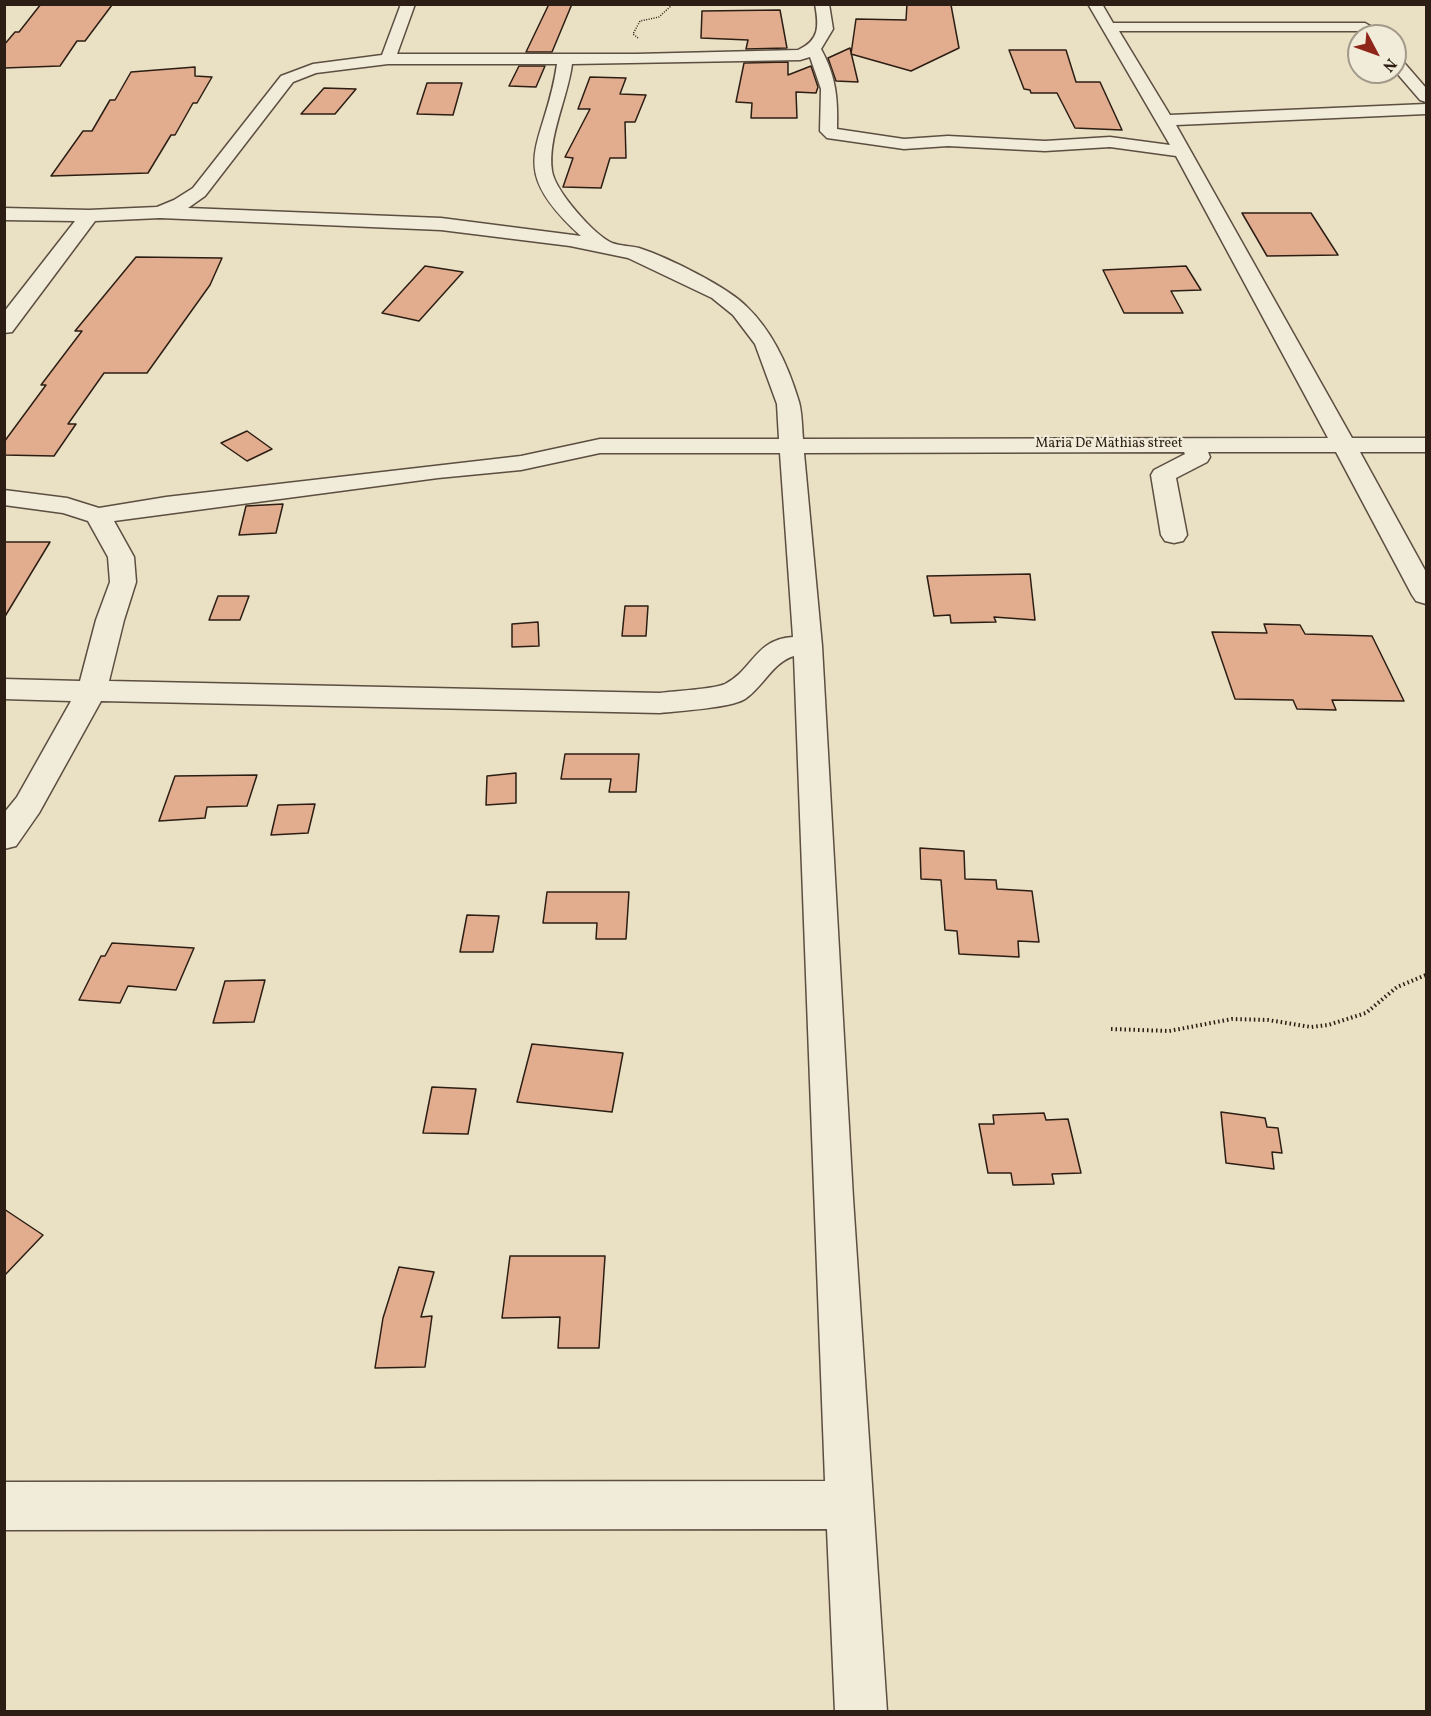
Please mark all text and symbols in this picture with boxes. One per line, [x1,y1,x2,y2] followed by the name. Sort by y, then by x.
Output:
[1347,24,1407,84] north arrow
[1377,53,1401,76] text: N
[1035,436,1183,452] street label: Maria De Mathias street

